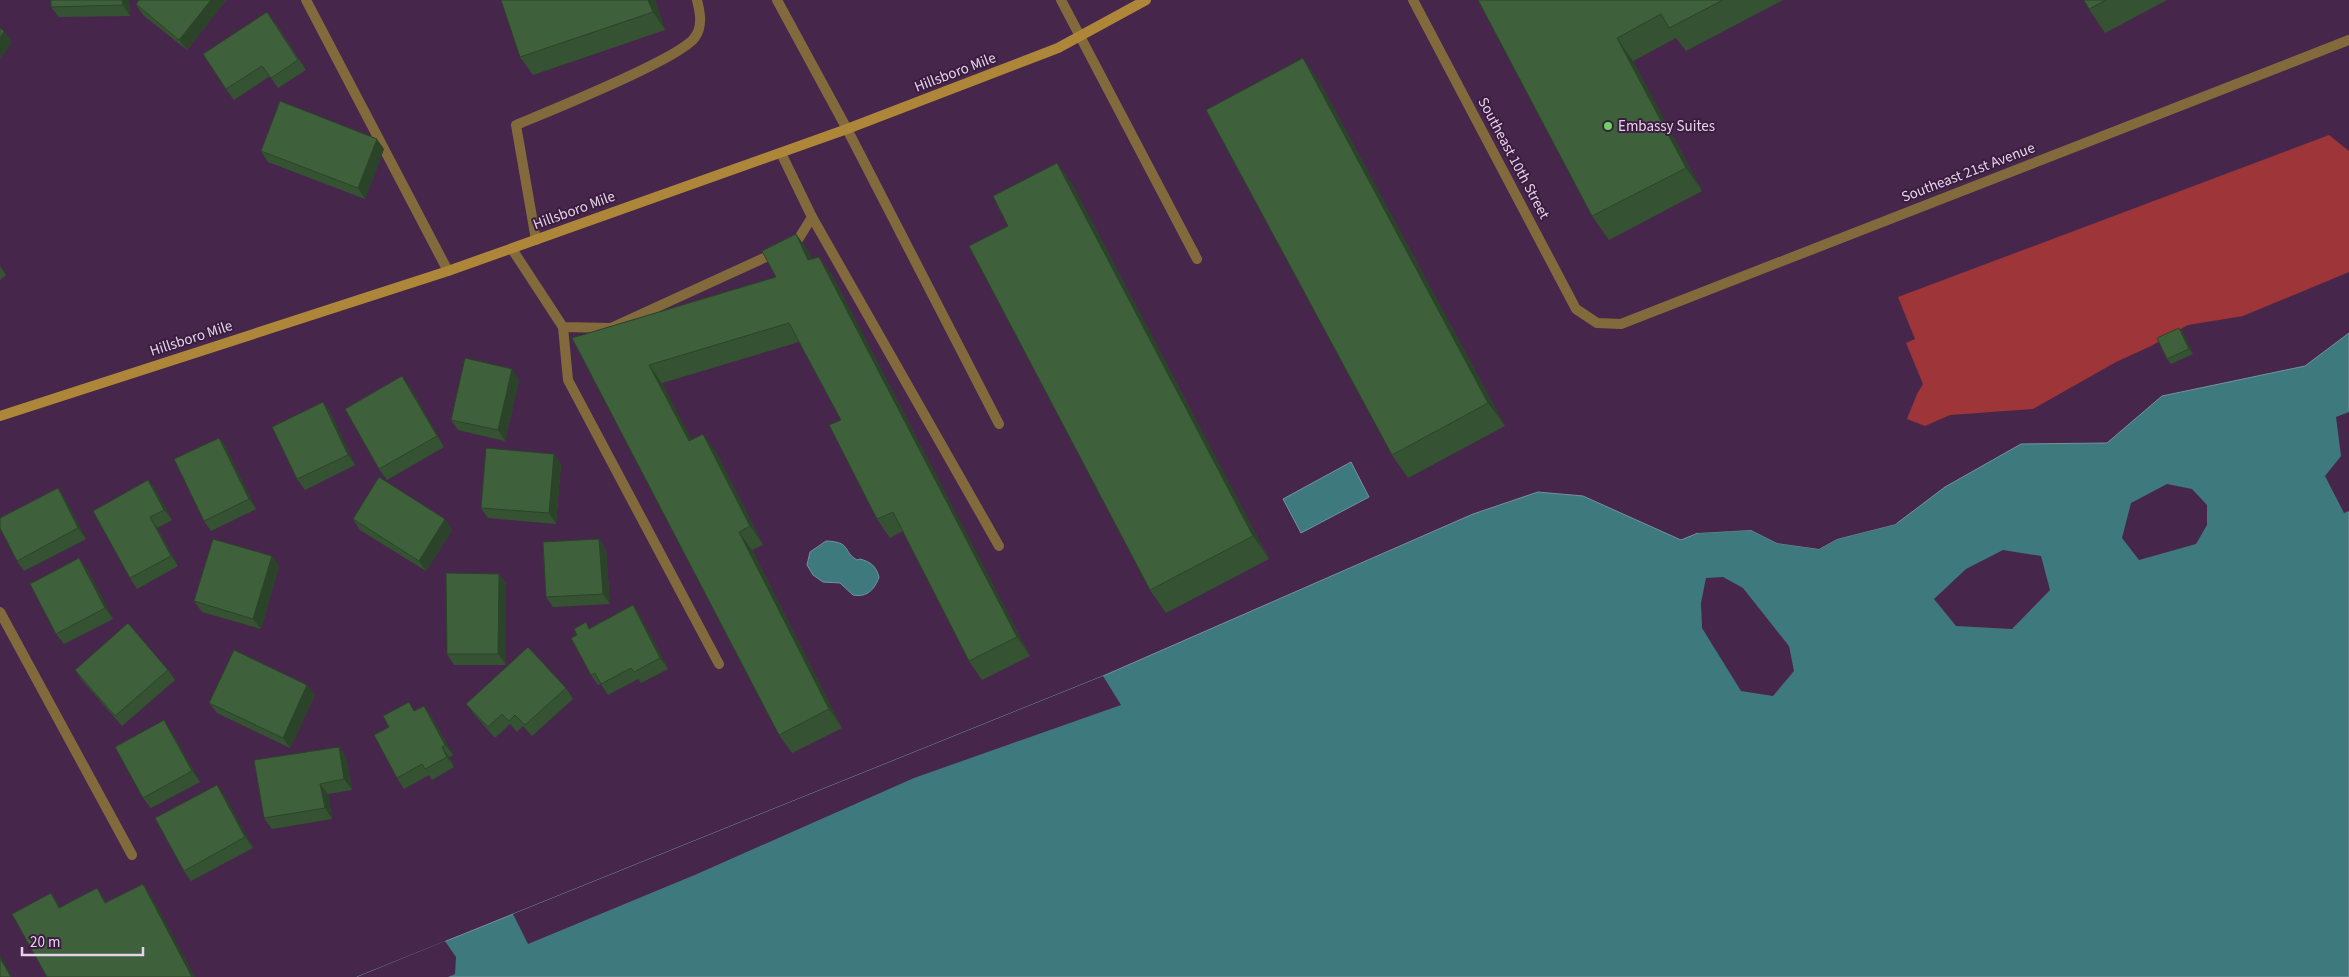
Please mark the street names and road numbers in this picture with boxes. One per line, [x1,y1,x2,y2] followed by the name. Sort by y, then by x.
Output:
[911,47,999,98] street label: Hillsboro Mile
[1473,94,1555,223] street label: Southeast 10th Street
[1898,137,2038,208] street label: Southeast 21st Avenue
[530,186,618,235] street label: Hillsboro Mile
[147,315,235,362] street label: Hillsboro Mile

